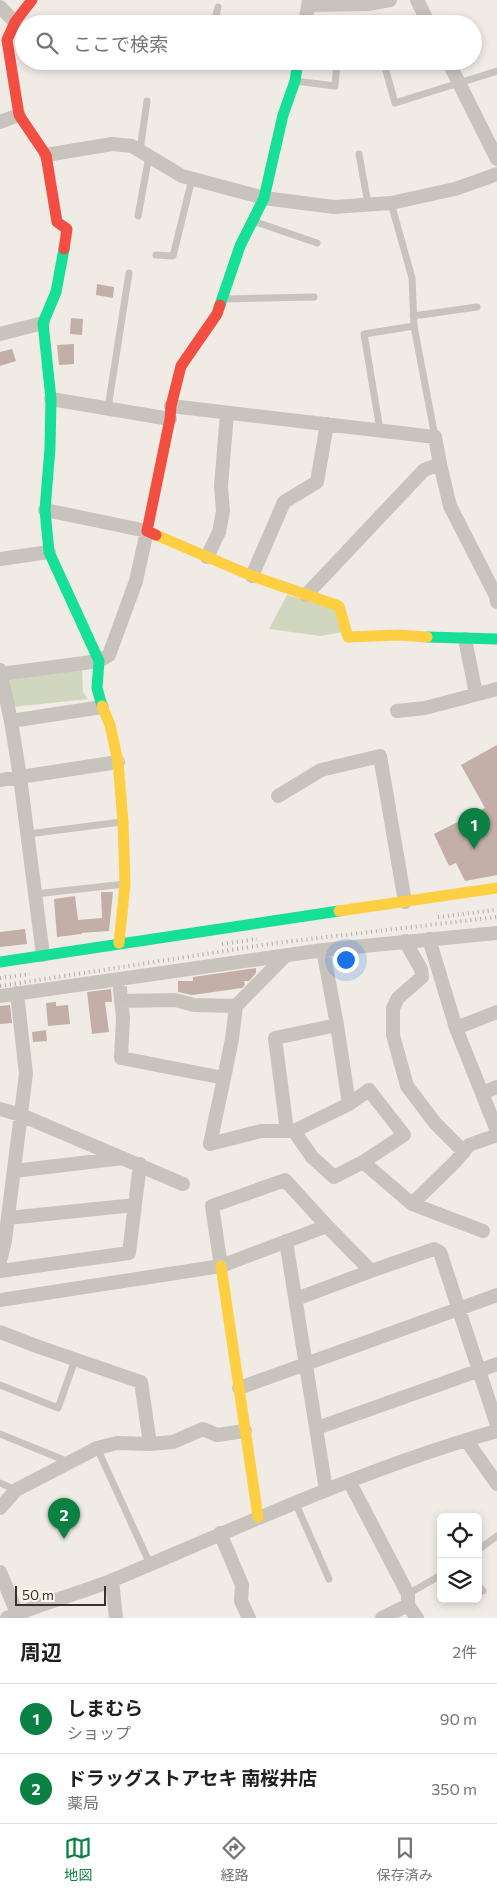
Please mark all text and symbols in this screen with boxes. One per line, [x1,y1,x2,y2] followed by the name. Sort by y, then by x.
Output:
[15,15,482,70] search box
[33,29,61,57] icon: search
[73,32,168,55] text: ここで検索
[458,808,490,849] pin: 1
[333,947,359,973] your location
[48,1498,80,1539] pin: 2
[437,1513,482,1603] map controls
[437,1513,482,1558] button: locate
[437,1558,482,1603] button: layers
[15,1583,106,1606] scale bar
[22,1586,54,1603] text: 50 m
[20,1639,62,1664] text: 周辺
[452,1642,477,1661] text: 2件
[67,1696,143,1719] text: しまむら
[32,1709,40,1728] text: 1
[440,1709,477,1728] text: 90 m
[67,1723,131,1742] text: ショップ
[67,1766,317,1789] text: ドラッグストアセキ 南桜井店
[31,1779,41,1798] text: 2
[431,1779,477,1798] text: 350 m
[67,1793,99,1812] text: 薬局
[64,1834,92,1884] tab: 地図
[220,1834,248,1884] tab: 経路
[377,1834,433,1884] tab: 保存済み

